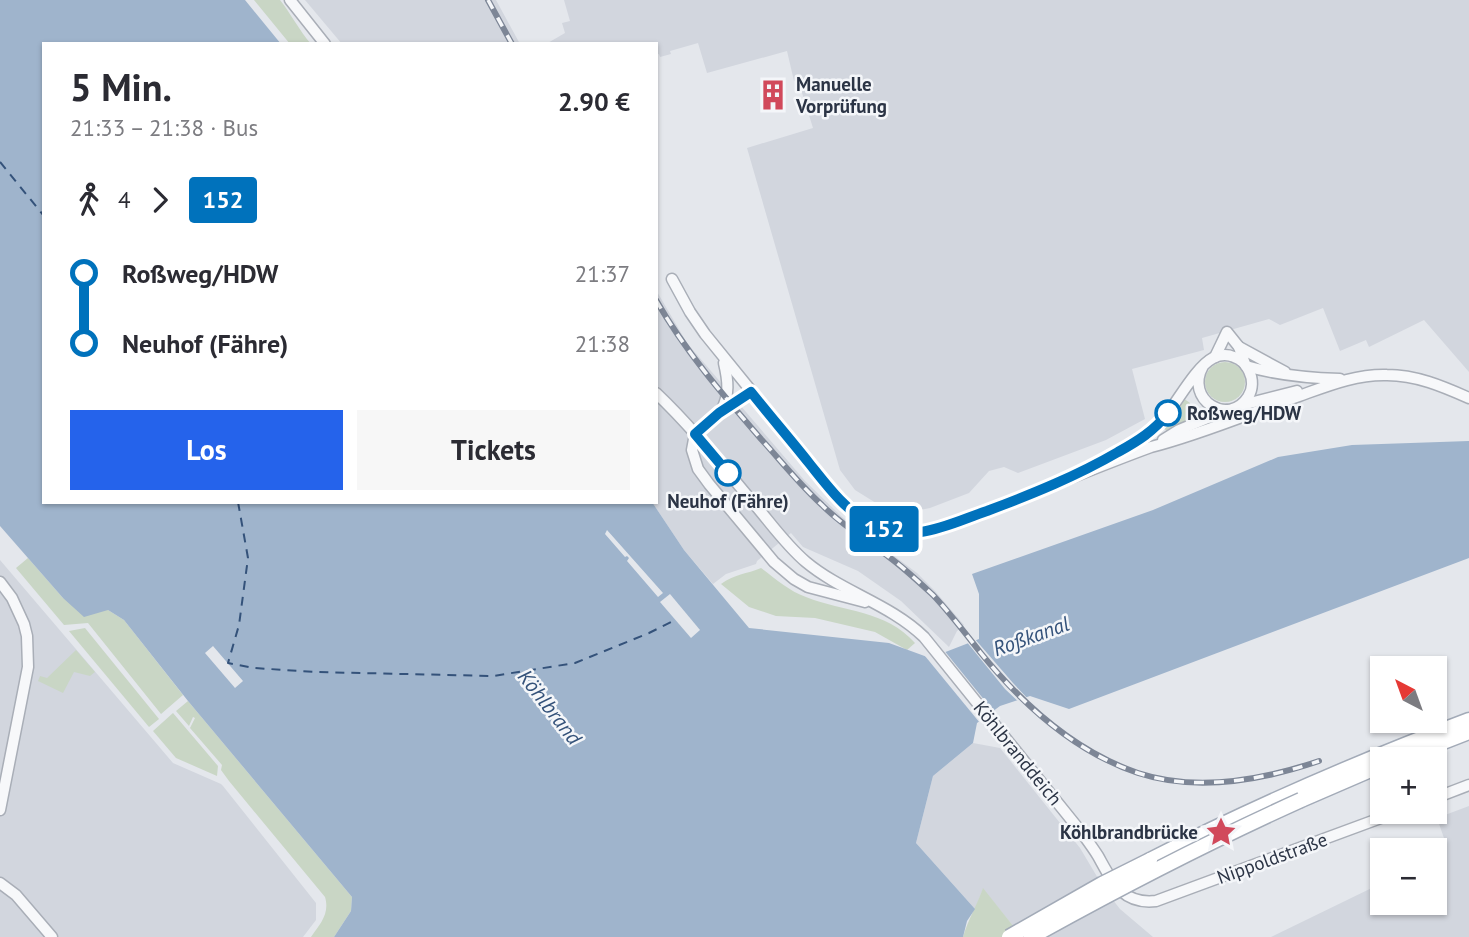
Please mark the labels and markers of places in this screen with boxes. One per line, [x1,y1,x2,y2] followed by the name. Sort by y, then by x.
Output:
[795,72,887,118] place label: Manuelle Vorprüfung
[756,78,790,112] building icon: Manuelle Vorprüfung
[1155,400,1181,426] marker: Roßweg/HDW
[1187,401,1302,425] place label: Roßweg/HDW
[715,460,741,486] marker: Neuhof (Fähre)
[667,489,789,513] place label: Neuhof (Fähre)
[1204,815,1238,849] place icon: Köhlbrandbrücke
[1060,820,1198,844] place label: Köhlbrandbrücke

